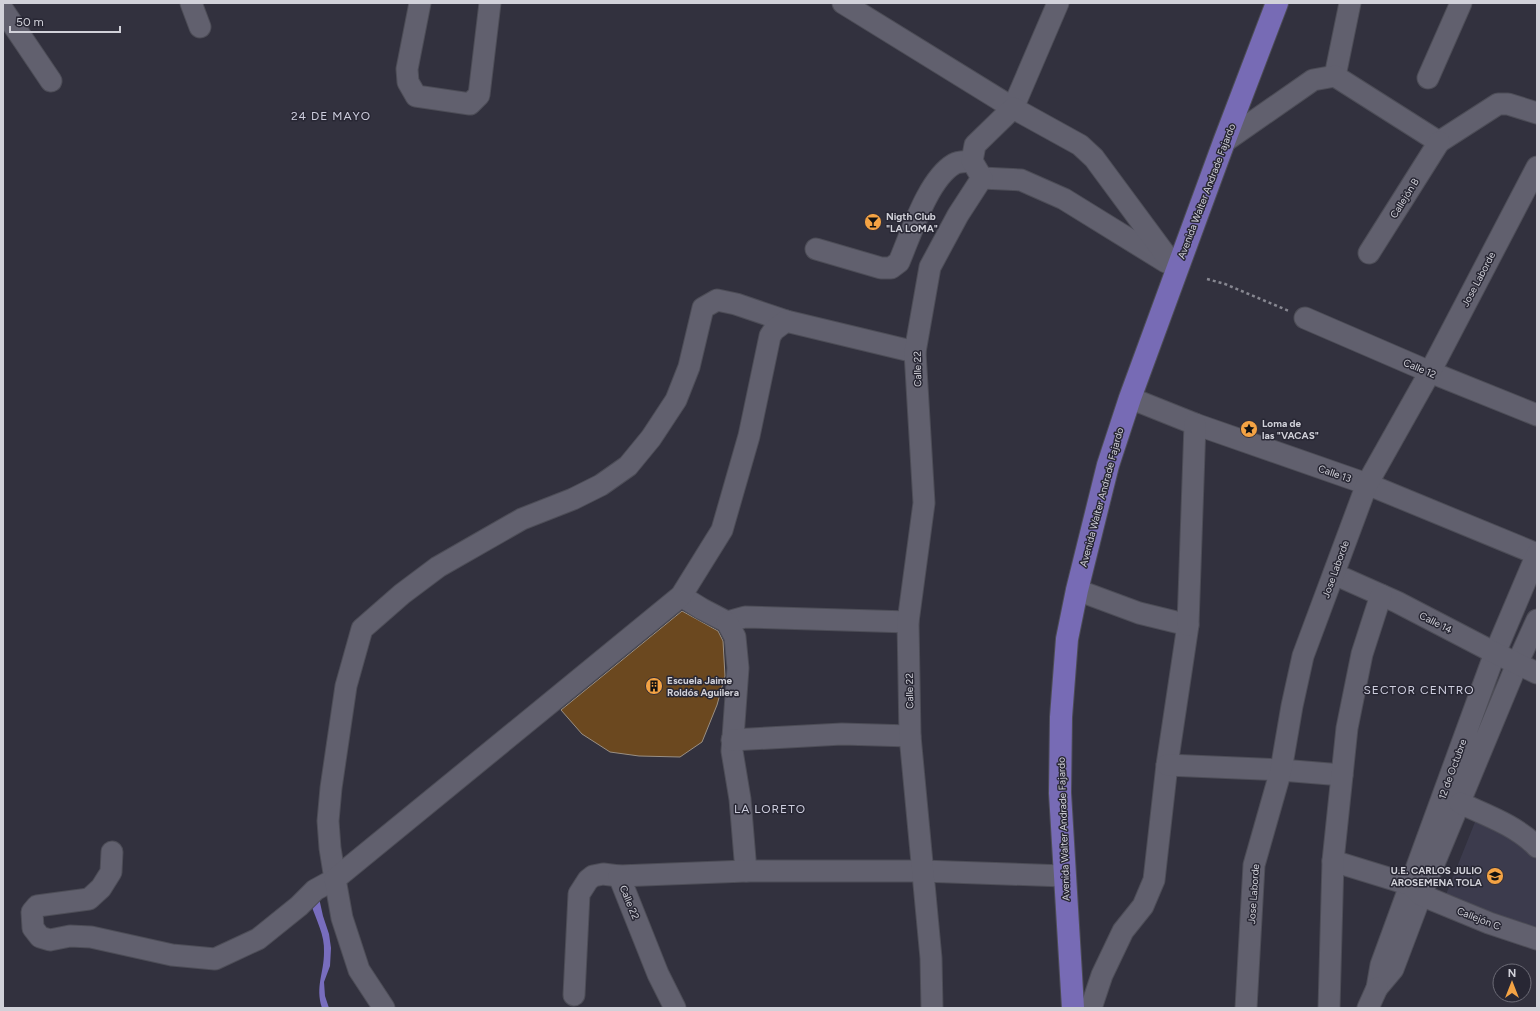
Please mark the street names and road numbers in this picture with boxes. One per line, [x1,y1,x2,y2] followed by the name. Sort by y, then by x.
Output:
[1175,122,1238,261] street label: Avenida Walter Andrade Fajardo
[1387,176,1422,221] street label: Callejón B
[1459,249,1499,309] street label: Jose Laborde
[911,351,924,387] street label: Calle 22
[1401,356,1438,381] street label: Calle 12
[1077,426,1126,568] street label: Avenida Walter Andrade Fajardo
[1317,462,1353,485] street label: Calle 13
[1319,538,1352,600] street label: Jose Laborde
[1417,609,1454,636] street label: Calle 14
[903,673,916,709] street label: Calle 22
[1436,737,1470,801] street label: 12 de Octubre
[1054,757,1073,901] street label: Avenida Walter Andrade Fajardo
[1245,863,1262,925] street label: Jose Laborde
[617,883,642,921] street label: Calle 22
[1455,904,1503,933] street label: Callejón C

